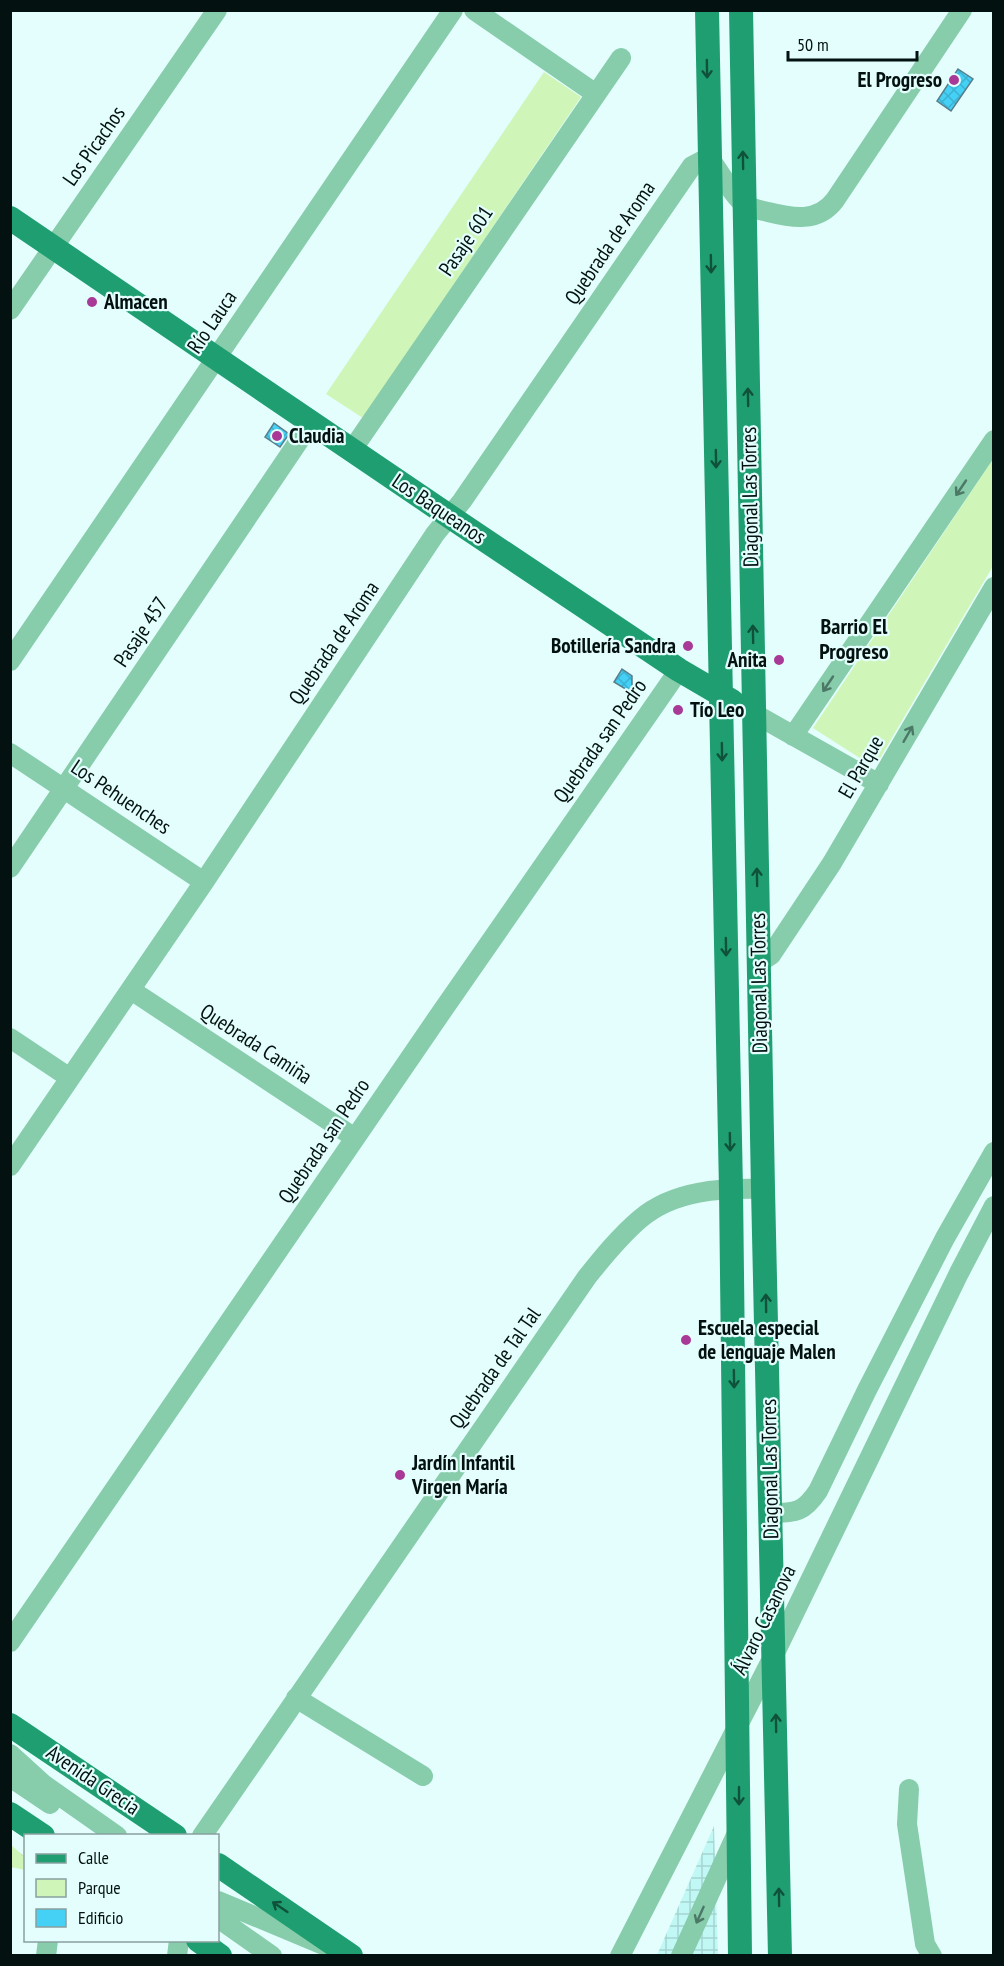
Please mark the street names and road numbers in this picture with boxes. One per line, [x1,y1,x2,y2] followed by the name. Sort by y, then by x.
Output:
[56,101,131,191] street label: Los Picachos
[558,176,661,310] street label: Quebrada de Aroma
[432,201,499,281] street label: Pasaje 601
[181,285,242,358] street label: Río Lauca
[735,427,764,567] street label: Diagonal Las Torres
[387,467,491,550] street label: Los Baqueanos
[282,576,385,710] street label: Quebrada de Aroma
[107,592,174,672] street label: Pasaje 457
[547,674,652,808] street label: Quebrada san Pedro
[832,730,889,803] street label: El Parque
[66,753,176,840] street label: Los Pehuenches
[744,913,773,1053] street label: Diagonal Las Torres
[195,997,317,1090] street label: Quebrada Camiña
[272,1073,375,1208] street label: Quebrada san Pedro
[443,1302,546,1434] street label: Quebrada de Tal Tal
[755,1399,784,1539] street label: Diagonal Las Torres
[725,1561,802,1679] street label: Álvaro Casanova
[41,1739,145,1821] street label: Avenida Grecia

